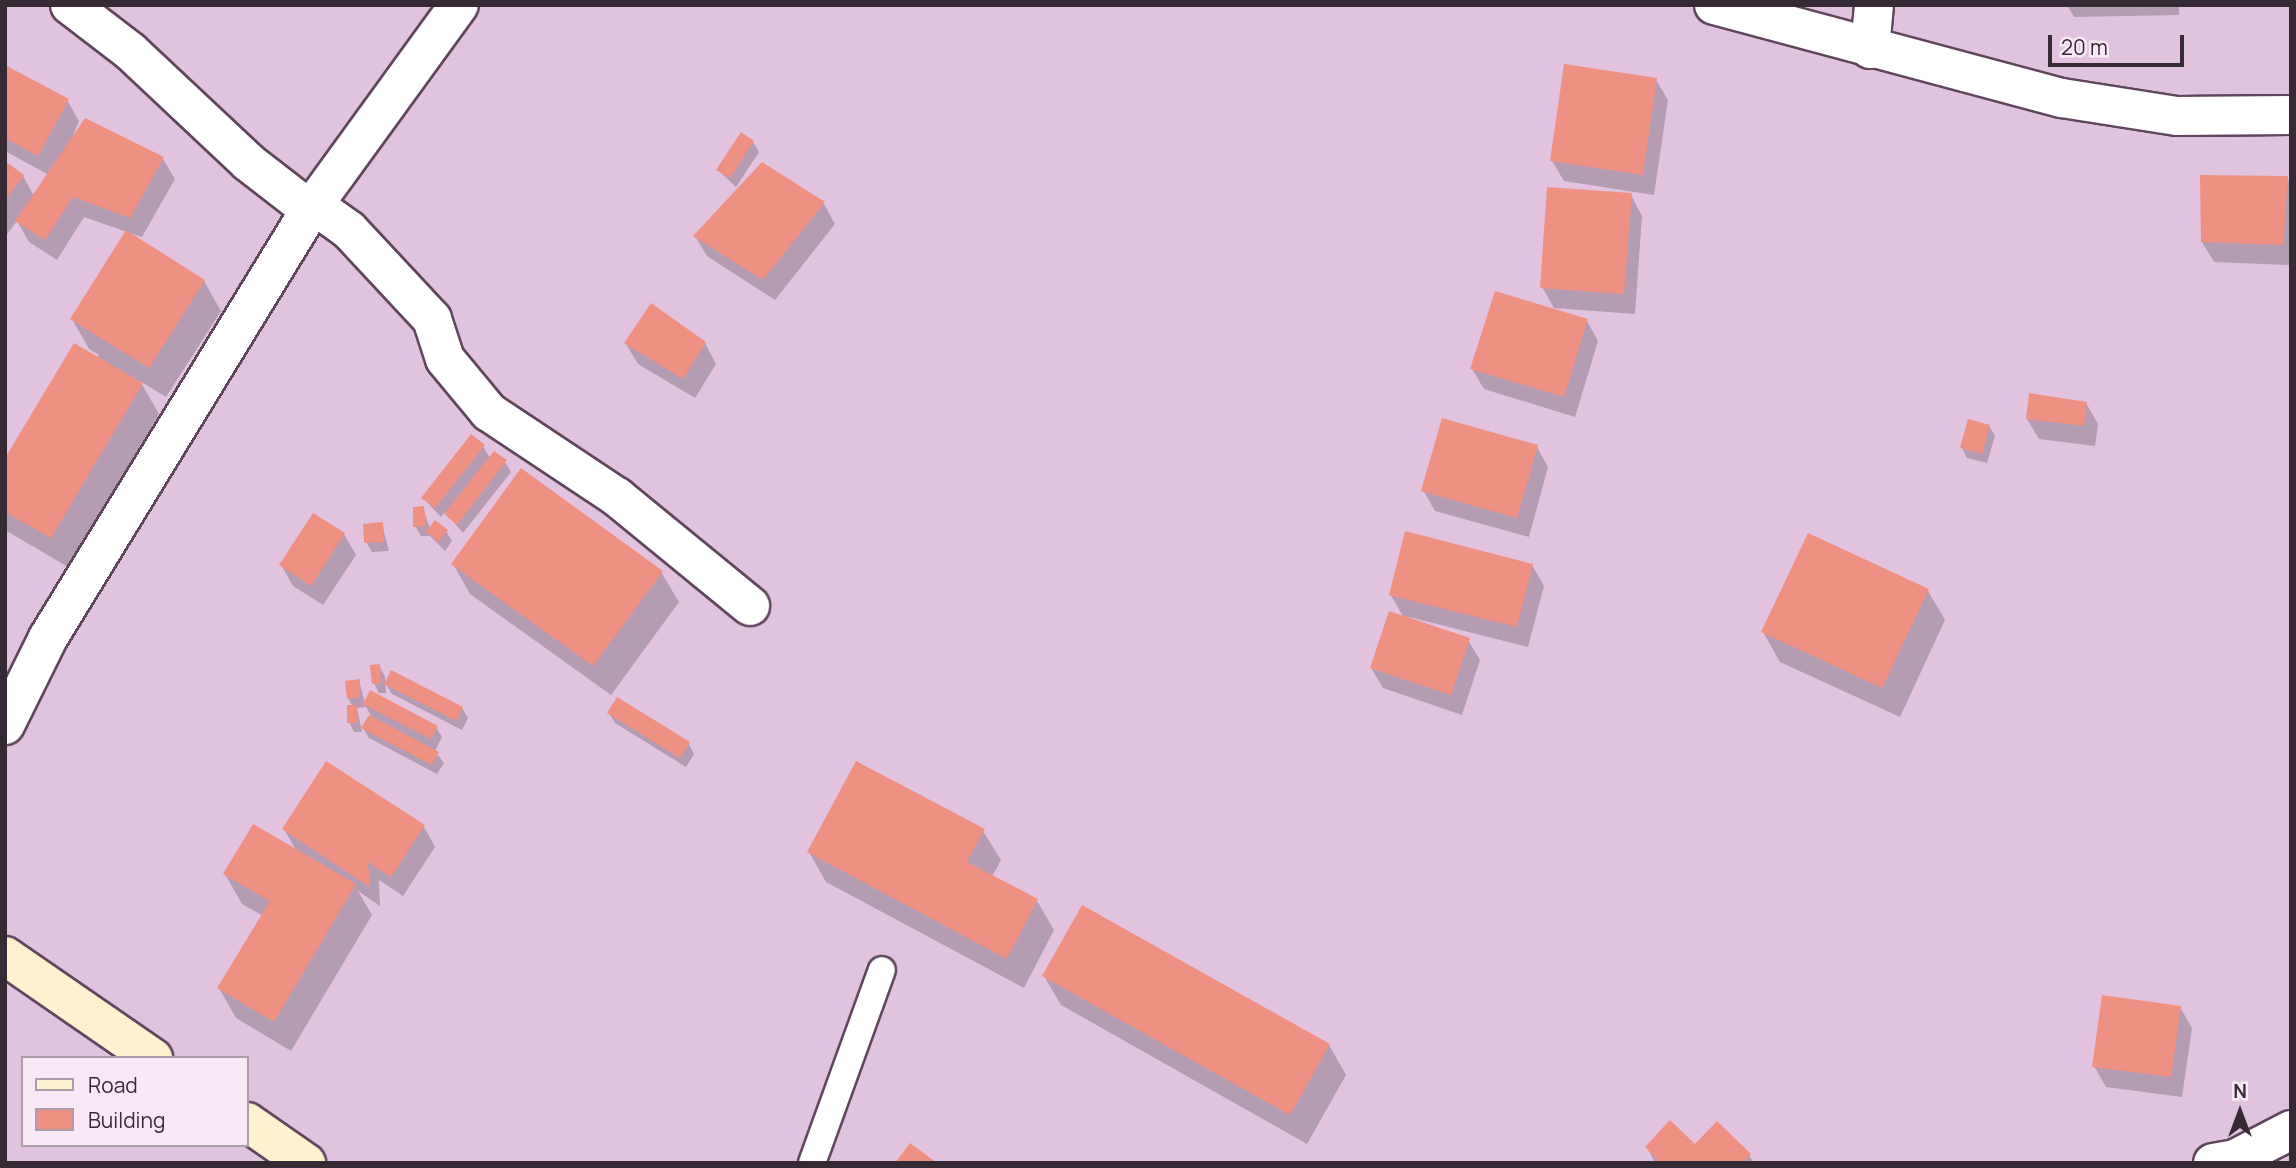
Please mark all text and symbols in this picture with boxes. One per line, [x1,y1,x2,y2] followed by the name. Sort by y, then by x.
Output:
[2051,21,2188,65] scale bar
[2061,33,2108,61] text: 20 m
[21,1056,248,1147] legend
[88,1071,138,1099] text: Road
[2205,1077,2275,1147] north arrow
[2233,1078,2247,1104] text: N
[88,1106,165,1134] text: Building

